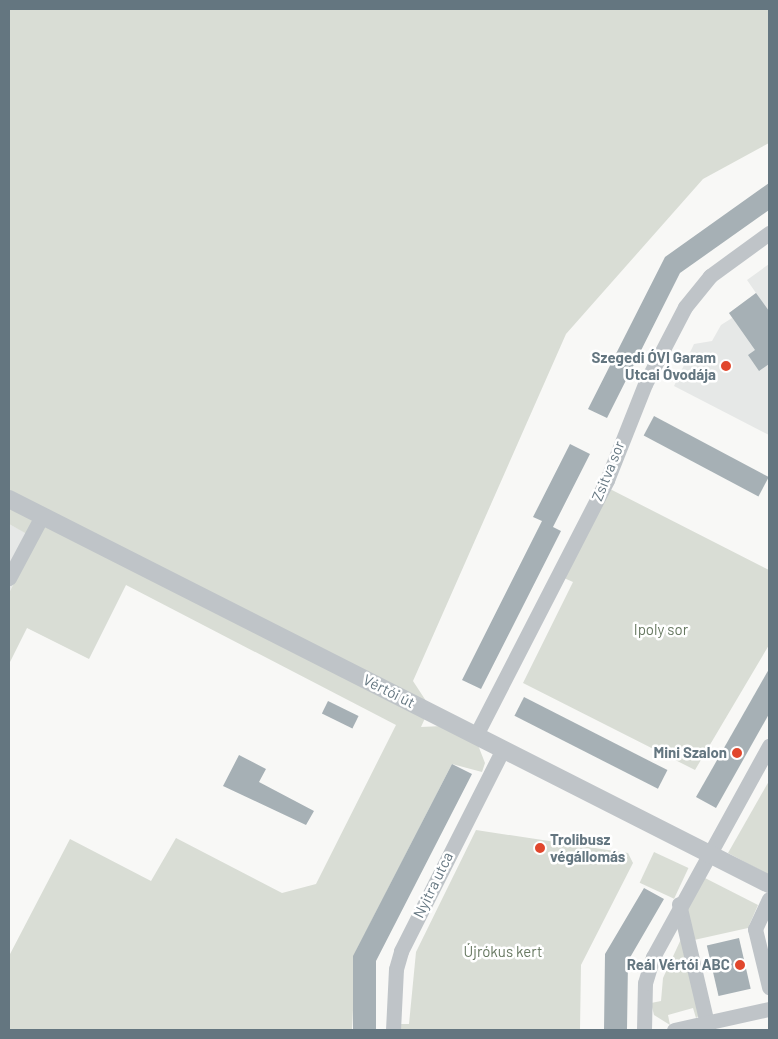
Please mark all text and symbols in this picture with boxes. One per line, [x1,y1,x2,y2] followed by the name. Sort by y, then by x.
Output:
[592,348,716,383] place label: Szegedi ÓVI Garam Utcai Óvodája
[720,360,732,372] marker: Szegedi ÓVI Garam Utcai Óvodája
[588,438,628,504] street label: Zsitva sor
[634,621,688,639] park label: Ipoly sor
[360,670,418,712] street label: Vértói út
[653,744,727,762] place label: Mini Szalon
[731,747,743,759] marker: Mini Szalon
[550,830,625,865] place label: Trolibusz végállomás
[534,842,546,854] marker: Trolibusz végállomás
[409,849,457,921] street label: Nyitra utca
[464,943,542,961] park label: Újrókus kert
[627,956,730,974] place label: Reál Vértói ABC
[734,959,746,971] marker: Reál Vértói ABC

